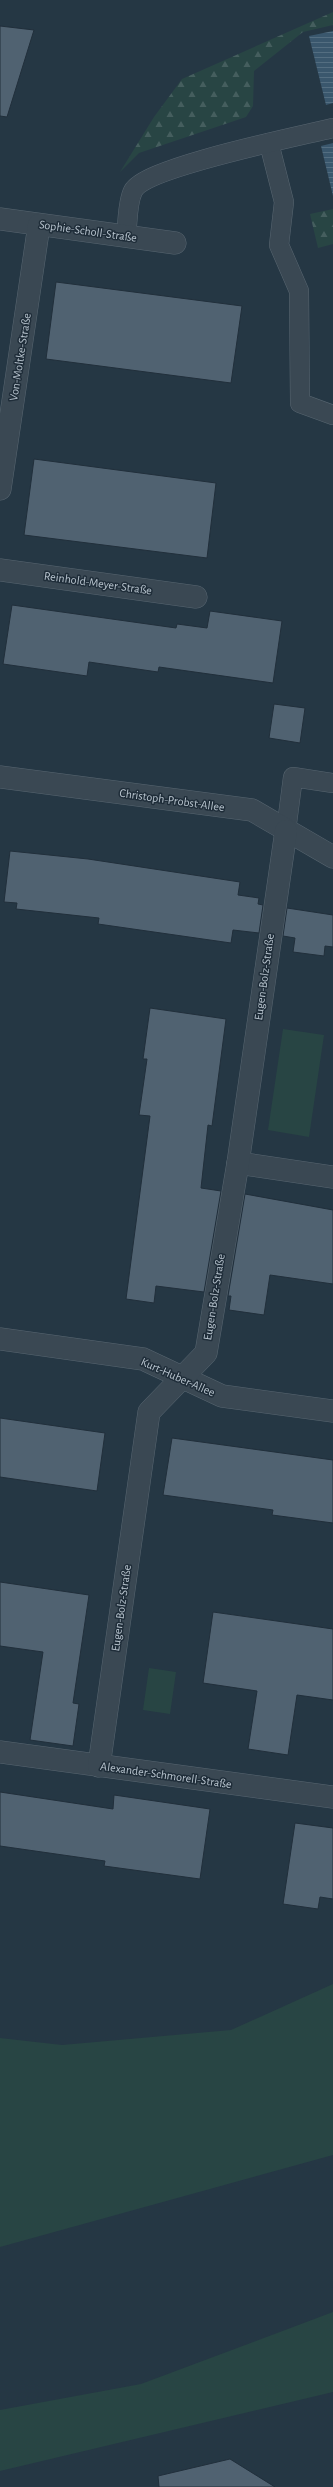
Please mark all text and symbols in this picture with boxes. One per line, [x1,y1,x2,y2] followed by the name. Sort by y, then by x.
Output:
[38,218,138,244] street label: Sophie-Scholl-Straße
[7,312,33,402] street label: Von-Moltke-Straße
[43,569,153,598] street label: Reinhold-Meyer-Straße
[119,787,225,813] street label: Christoph-Probst-Allee
[252,933,276,1021] street label: Eugen-Bolz-Straße
[201,1253,227,1341] street label: Eugen-Bolz-Straße
[139,1355,217,1399] street label: Kurt-Huber-Allee
[109,1564,133,1652] street label: Eugen-Bolz-Straße
[100,1760,232,1790] street label: Alexander-Schmorell-Straße

